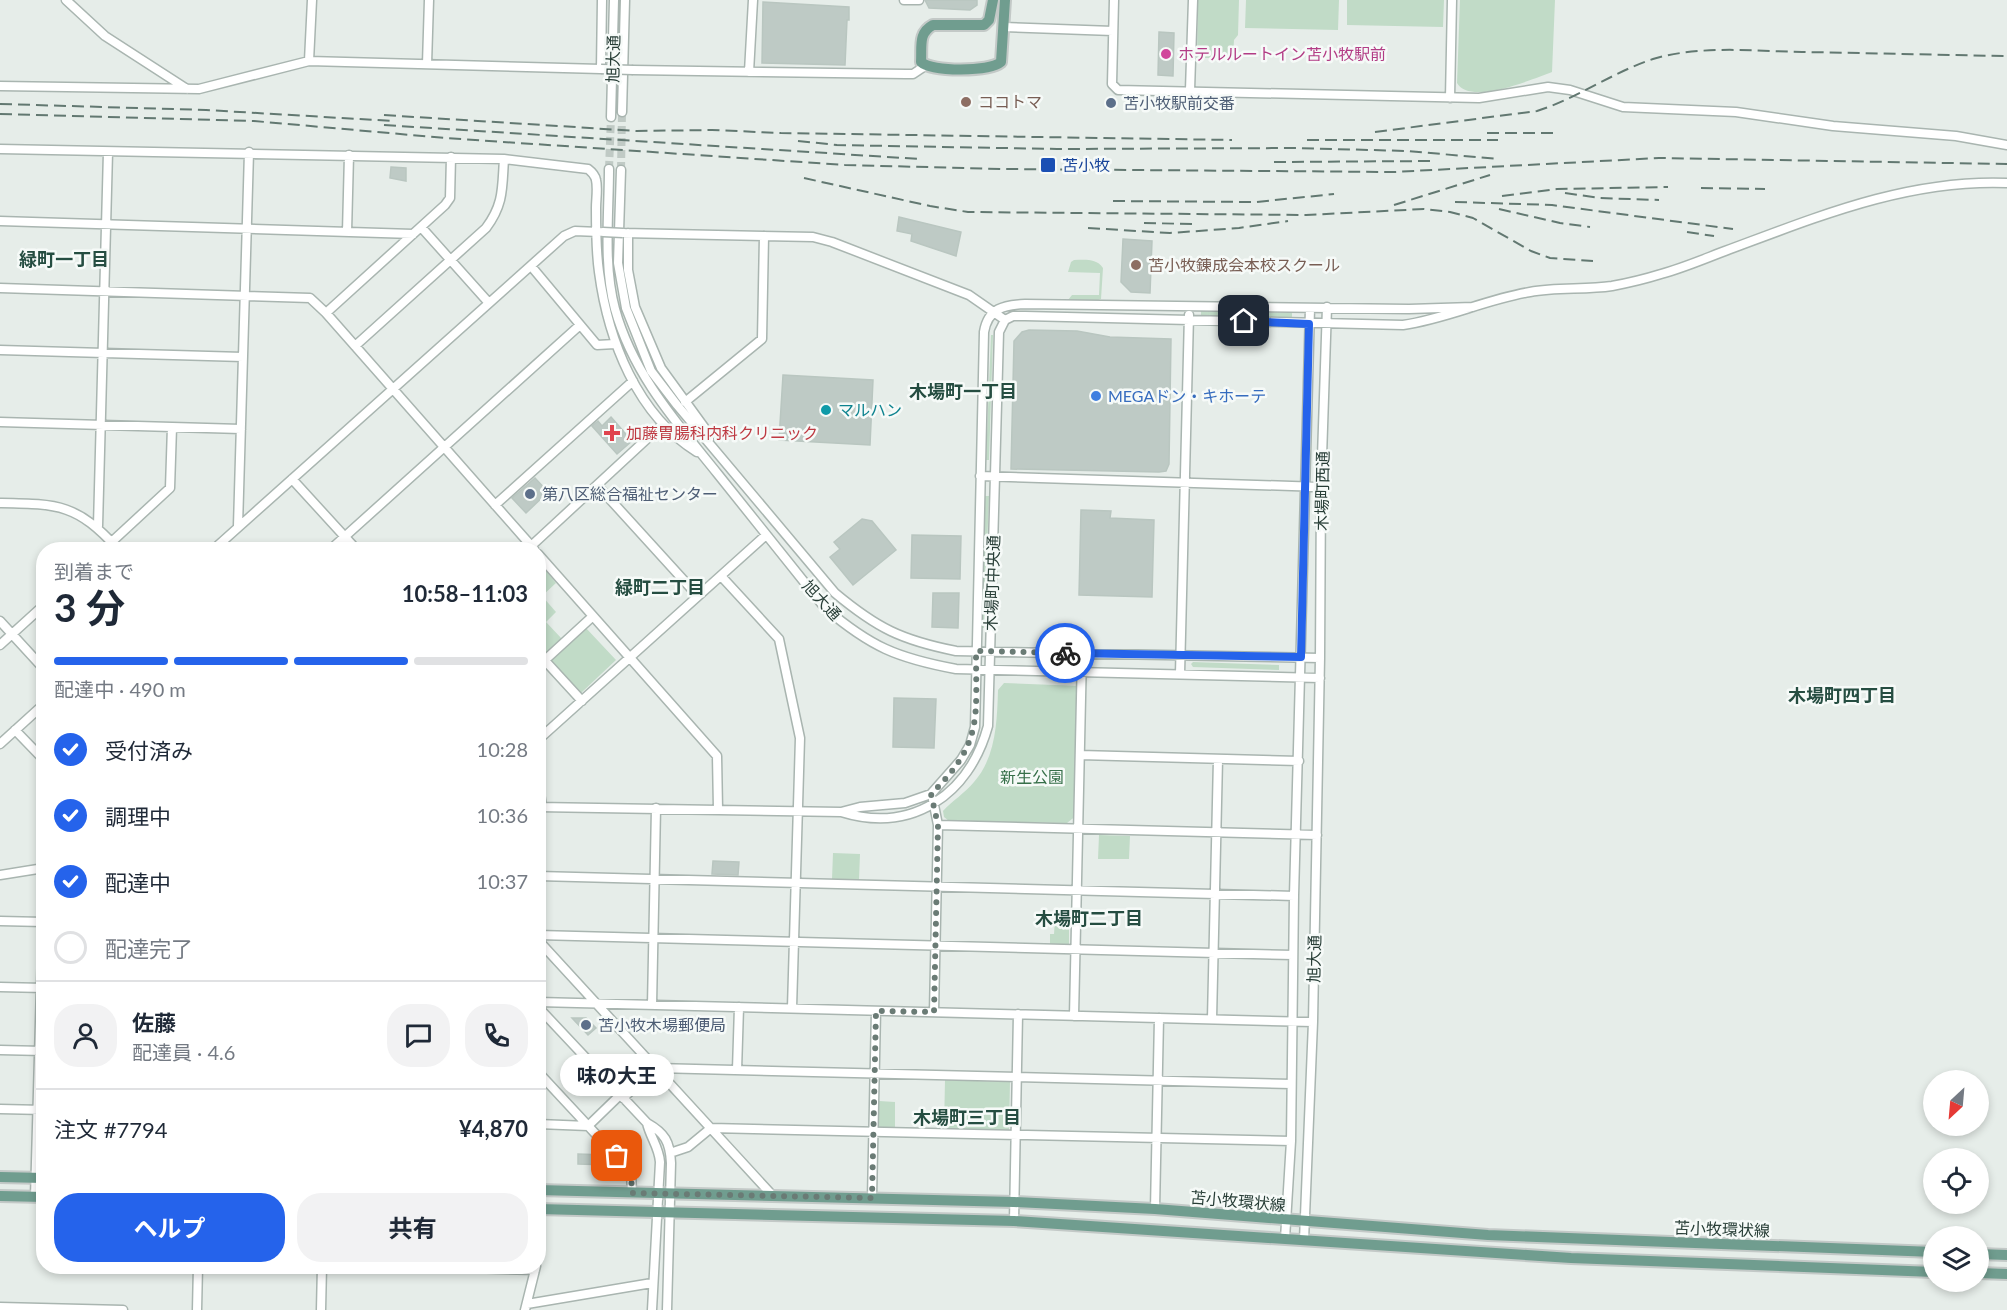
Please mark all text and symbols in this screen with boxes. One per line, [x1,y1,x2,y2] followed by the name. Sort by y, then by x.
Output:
[603,35,622,83] street label: 旭大通
[1178,44,1386,63] place label: ホテルルートイン苫小牧駅前
[1159,47,1173,61] marker: ホテルルートイン苫小牧駅前
[978,92,1042,111] place label: ココトマ
[1123,93,1235,112] place label: 苫小牧駅前交番
[959,95,973,109] marker: ココトマ
[1104,96,1118,110] marker: 苫小牧駅前交番
[1062,155,1110,174] place label: 苫小牧
[1039,156,1057,174] marker: 苫小牧
[19,248,109,270] district label: 緑町一丁目
[1148,255,1340,274] place label: 苫小牧錬成会本校スクール
[1129,258,1143,272] marker: 苫小牧錬成会本校スクール
[1218,295,1269,346] pin
[1227,304,1260,337] icon: home
[909,380,1017,402] district label: 木場町一丁目
[1108,386,1266,405] place label: MEGAドン・キホーテ
[1089,389,1103,403] marker: MEGAドン・キホーテ
[838,400,902,419] place label: マルハン
[819,403,833,417] marker: マルハン
[626,423,818,442] place label: 加藤胃腸科内科クリニック
[603,424,621,442] marker: 加藤胃腸科内科クリニック
[1311,451,1332,531] street label: 木場町西通
[542,484,718,503] place label: 第八区総合福祉センター
[523,487,537,501] marker: 第八区総合福祉センター
[980,535,1003,631] street label: 木場町中央通
[54,559,134,583] text: 到着まで
[615,576,705,598] district label: 緑町二丁目
[799,576,846,624] street label: 旭大通
[402,580,528,607] text: 10:58–11:03
[54,584,125,630] text: 3 分
[1035,623,1095,683] courier
[1049,637,1082,670] icon: bike
[54,677,186,701] text: 配達中 · 490 m
[1788,684,1896,706] district label: 木場町四丁目
[54,733,87,766] icon: check
[105,737,193,764] text: 受付済み
[477,737,528,761] text: 10:28
[1000,767,1064,786] park label: 新生公園
[54,799,87,832] icon: check
[105,803,171,830] text: 調理中
[477,803,528,827] text: 10:36
[54,865,87,898] icon: check
[105,869,171,896] text: 配達中
[477,869,528,893] text: 10:37
[1035,907,1143,929] district label: 木場町二丁目
[105,935,193,962] text: 配達完了
[1304,935,1323,983] street label: 旭大通
[54,1004,117,1067] button: person
[387,1004,450,1067] button: chat
[465,1004,528,1067] button: phone
[132,1009,176,1036] text: 佐藤
[598,1015,726,1034] place label: 苫小牧木場郵便局
[579,1018,593,1032] marker: 苫小牧木場郵便局
[132,1040,235,1064] text: 配達員 · 4.6
[560,1054,674,1096] callout: 味の大王
[577,1063,657,1087] text: 味の大王
[1923,1070,1989,1136] north arrow
[1923,1070,1989,1292] map controls
[913,1106,1021,1128] district label: 木場町三丁目
[459,1115,528,1142] text: ¥4,870
[54,1116,167,1143] text: 注文 #7794
[591,1130,642,1181] pin
[600,1139,633,1172] icon: bag
[1923,1148,1989,1214] button: locate
[1189,1187,1287,1214] street label: 苫小牧環状線
[54,1193,285,1262] button: ヘルプ
[297,1193,528,1262] button: 共有
[1674,1217,1770,1240] street label: 苫小牧環状線
[1923,1226,1989,1292] button: layers

